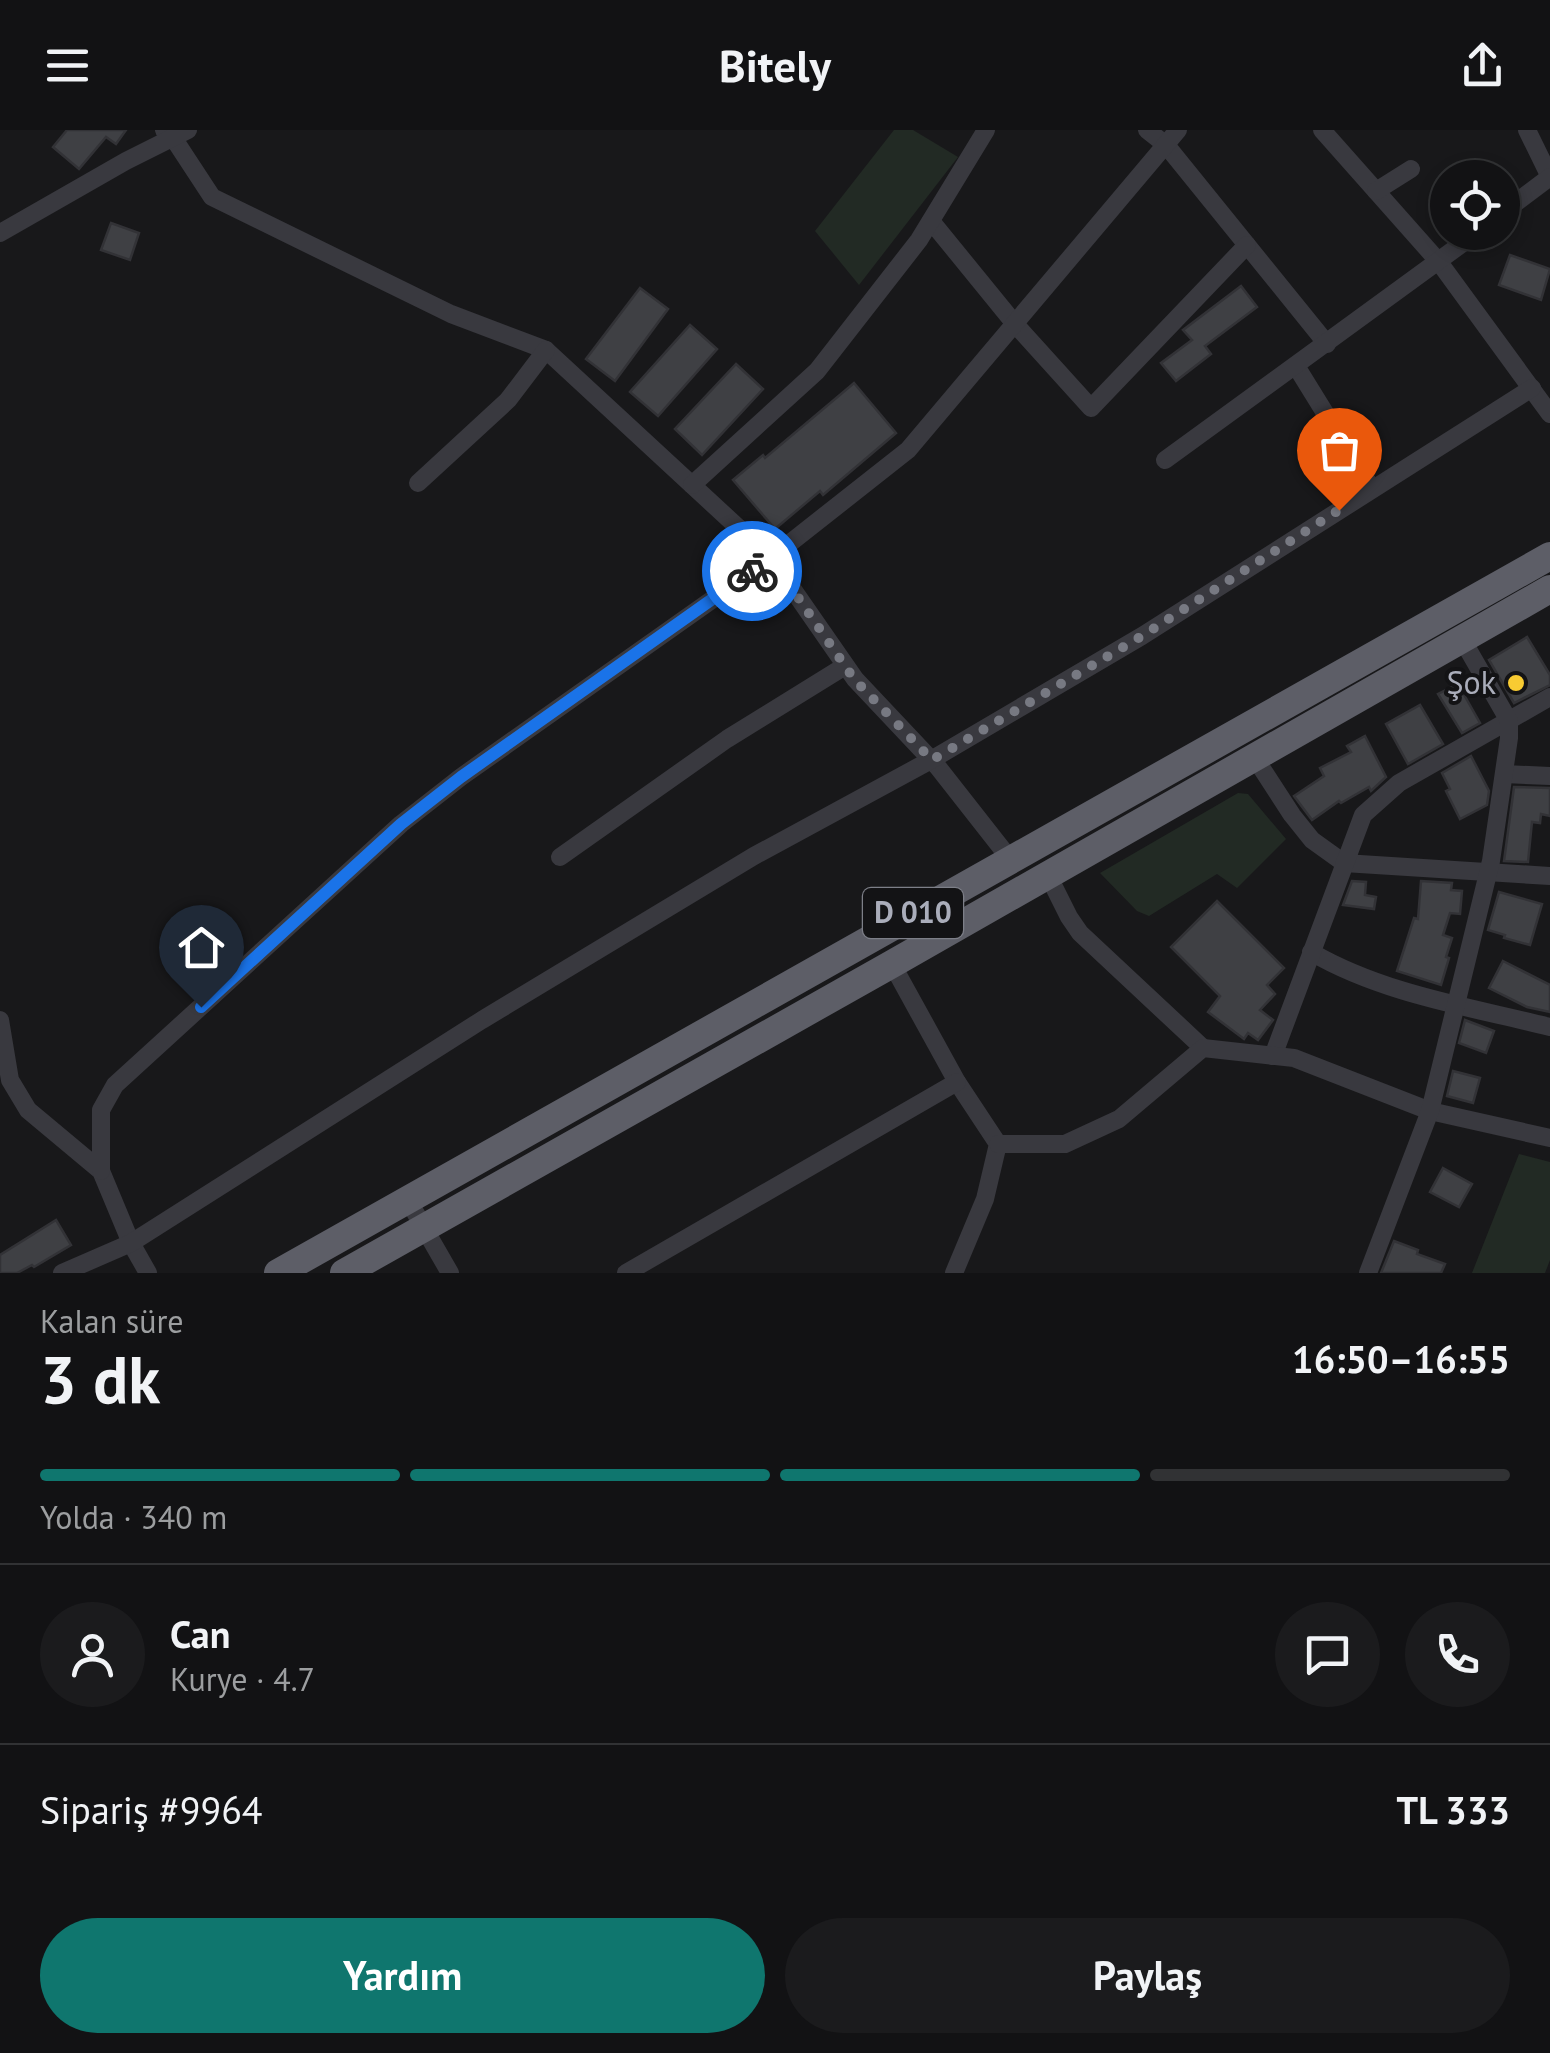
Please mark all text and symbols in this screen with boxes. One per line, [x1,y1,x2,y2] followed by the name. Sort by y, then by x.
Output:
[719,36,831,94] text: Bitely
[40,38,95,93] icon: menu
[1455,38,1510,93] icon: share
[1430,160,1520,250] map controls
[1430,160,1520,250] button: locate
[1297,408,1382,511] pin
[1312,423,1367,478] icon: bag
[702,521,802,621] courier
[725,544,780,599] icon: bike
[1447,661,1497,703] place label: Şok
[1505,672,1527,694] marker: Şok
[863,888,963,938] road number: D 010
[159,905,244,1008] pin
[174,920,229,975] icon: home
[40,1300,184,1342] text: Kalan süre
[1292,1334,1510,1383] text: 16:50–16:55
[40,1337,160,1421] text: 3 dk
[40,1496,227,1538] text: Yolda · 340 m
[40,1602,145,1707] button: person
[1275,1602,1380,1707] button: chat
[1405,1602,1510,1707] button: phone
[170,1609,230,1658] text: Can
[170,1658,315,1700] text: Kurye · 4.7
[40,1785,263,1834] text: Sipariş #9964
[1397,1785,1510,1834] text: TL 333
[40,1918,765,2033] button: Yardım
[785,1918,1510,2033] button: Paylaş

